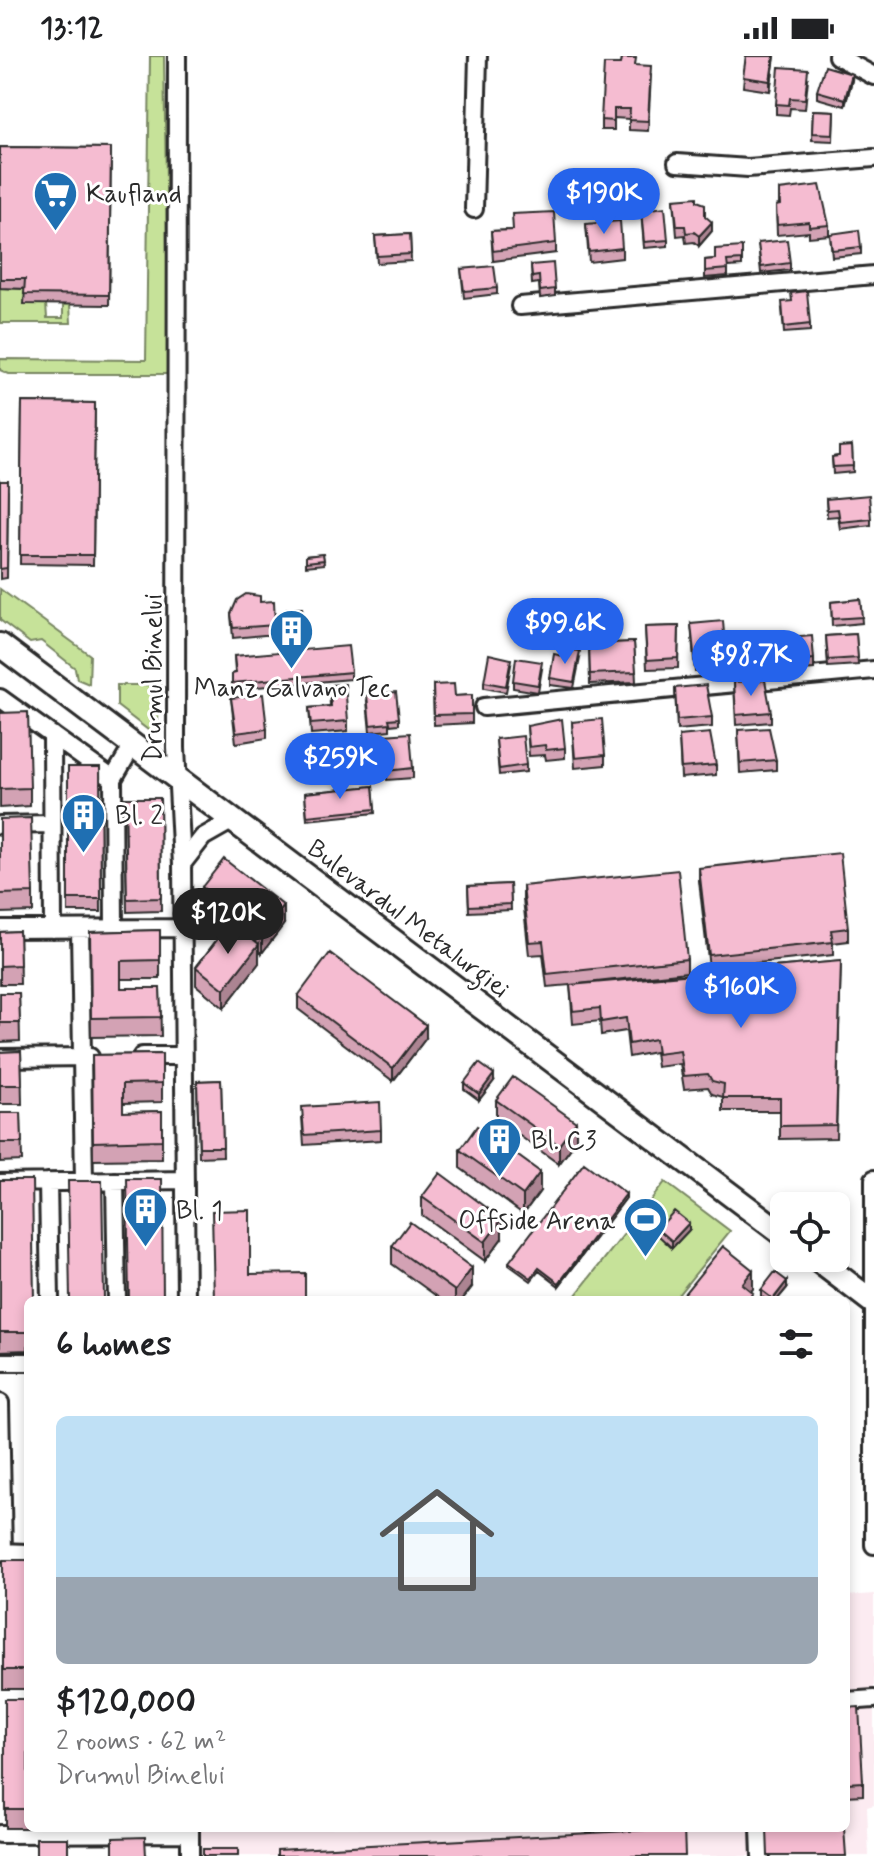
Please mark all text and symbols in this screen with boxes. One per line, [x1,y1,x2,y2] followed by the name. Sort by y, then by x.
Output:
[40,9,103,48] text: 13:12
[548,168,660,236] pin: $190K
[31,169,79,232] supermarket icon: Kaufland
[566,177,642,211] text: $190K
[86,178,182,212] place label: Kaufland
[137,594,171,762] street label: Drumul Binelui
[500,598,630,666] pin: $99.6K
[525,607,605,641] text: $99.6K
[268,608,316,671] building icon: Manz Galvano Tec
[686,630,816,698] pin: $98.7K
[710,639,792,673] text: $98.7K
[194,672,390,706] place label: Manz Galvano Tec
[284,733,396,801] pin: $259K
[303,742,377,776] text: $259K
[60,791,108,854] building icon: Bl. 2
[115,800,163,834] place label: Bl. 2
[298,832,516,1009] street label: Bulevardul Metalurgiei
[172,888,284,956] pin: $120K
[191,897,265,931] text: $120K
[685,962,797,1030] pin: $160K
[703,971,779,1005] text: $160K
[476,1116,524,1179] building icon: Bl. C3
[531,1125,597,1159] place label: Bl. C3
[121,1186,169,1249] building icon: Bl. 1
[770,1192,850,1272] map controls
[770,1192,850,1272] button: locate
[176,1195,223,1229] place label: Bl. 1
[622,1196,670,1259] sports icon: Offside Arena
[458,1205,615,1239] place label: Offside Arena
[56,1322,171,1367] text: 6 homes
[774,1322,818,1366] icon: filters
[365,1468,509,1612] icon: home
[56,1680,196,1725] text: $120,000
[56,1725,226,1759] text: 2 rooms · 62 m²
[56,1759,225,1793] text: Drumul Binelui

